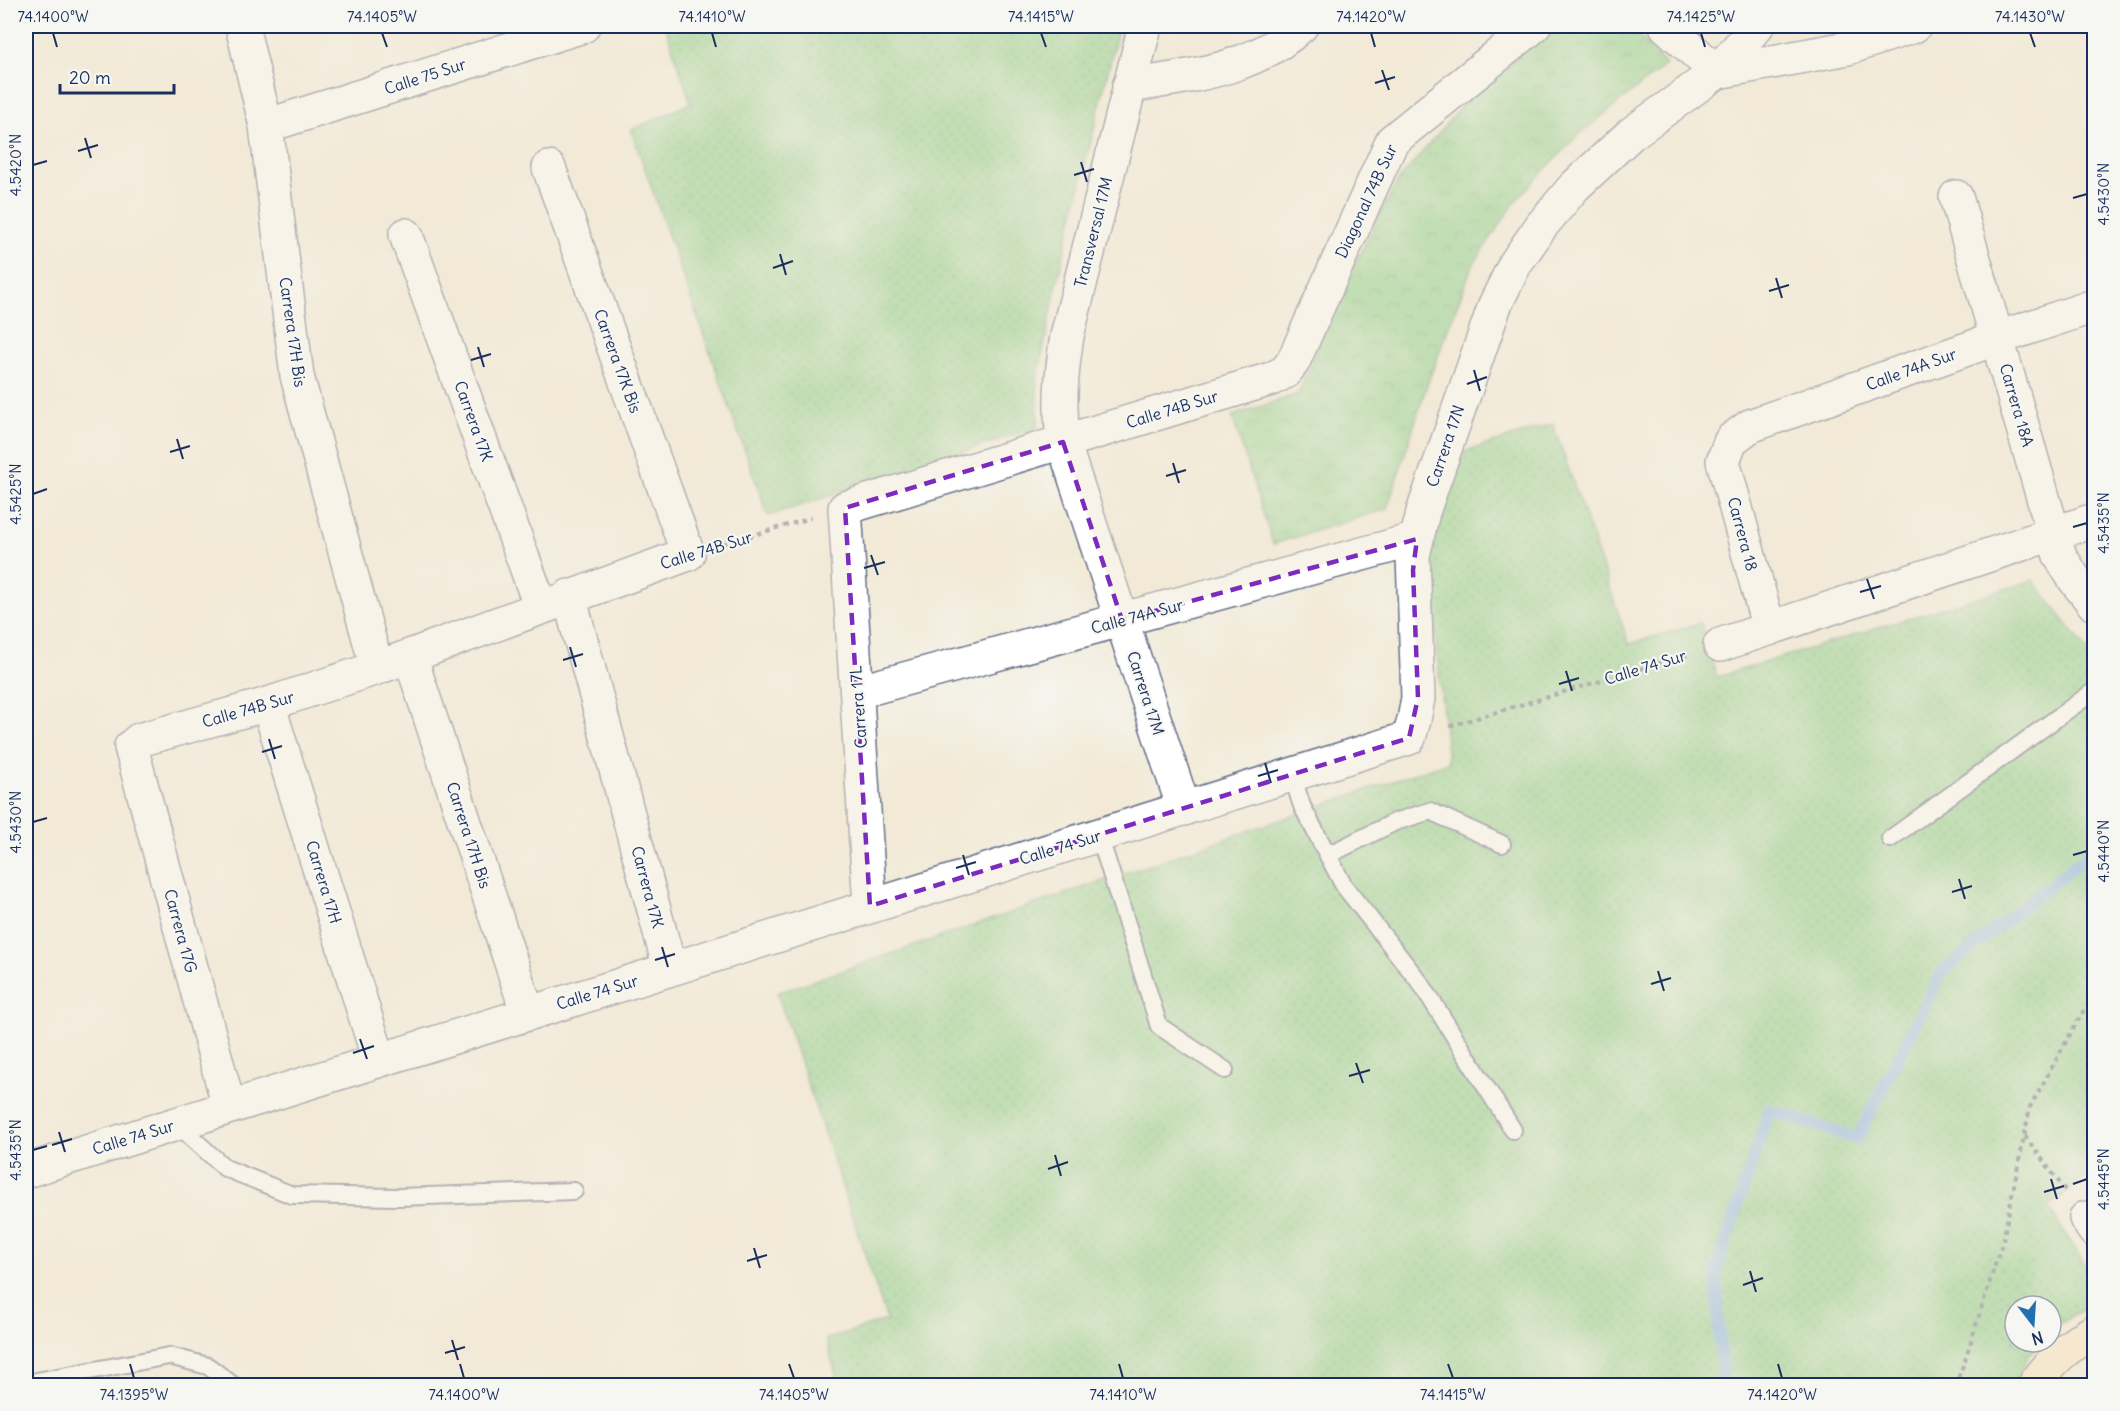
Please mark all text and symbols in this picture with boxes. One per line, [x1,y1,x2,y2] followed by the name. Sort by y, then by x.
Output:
[17,7,89,26] text: 74.1400°W
[347,7,417,26] text: 74.1405°W
[678,7,746,26] text: 74.1410°W
[1008,7,1074,26] text: 74.1415°W
[1336,7,1406,26] text: 74.1420°W
[1667,7,1736,26] text: 74.1425°W
[1995,7,2065,26] text: 74.1430°W
[382,53,469,99] street label: Calle 75 Sur
[60,57,174,95] scale bar
[69,66,111,89] text: 20 m
[6,134,25,196] text: 4.5420°N
[1331,140,1401,261] street label: Diagonal 74B Sur
[2094,163,2113,225] text: 4.5430°N
[1070,175,1116,289] street label: Transversal 17M
[275,276,311,388] street label: Carrera 17H Bis
[590,306,646,416] street label: Carrera 17K Bis
[1863,343,1959,395] street label: Calle 74A Sur
[1996,361,2038,449] street label: Carrera 18A
[450,378,498,464] street label: Carrera 17K
[1124,385,1221,432] street label: Calle 74B Sur
[1422,402,1468,490] street label: Carrera 17N
[6,463,25,525] text: 4.5425°N
[2094,492,2113,554] text: 4.5435°N
[1724,495,1762,573] street label: Carrera 18
[658,526,755,573] street label: Calle 74B Sur
[1089,594,1186,638] street label: Calle 74A Sur
[1602,645,1689,689] street label: Calle 74 Sur
[1123,648,1169,738] street label: Carrera 17M
[845,665,871,749] street label: Carrera 17L
[200,686,297,732] street label: Calle 74B Sur
[442,779,496,891] street label: Carrera 17H Bis
[6,791,25,853] text: 4.5430°N
[2094,820,2113,883] text: 4.5440°N
[1017,825,1104,869] street label: Calle 74 Sur
[302,838,346,926] street label: Carrera 17H
[627,844,669,930] street label: Carrera 17K
[160,887,202,975] street label: Carrera 17G
[554,970,641,1014] street label: Calle 74 Sur
[90,1115,177,1159] street label: Calle 74 Sur
[6,1119,25,1181] text: 4.5435°N
[2094,1148,2113,1210] text: 4.5445°N
[2003,1294,2063,1354] north arrow
[2029,1327,2046,1350] text: N
[100,1385,169,1404] text: 74.1395°W
[428,1385,500,1404] text: 74.1400°W
[759,1385,829,1404] text: 74.1405°W
[1089,1385,1157,1404] text: 74.1410°W
[1420,1385,1486,1404] text: 74.1415°W
[1747,1385,1817,1404] text: 74.1420°W

